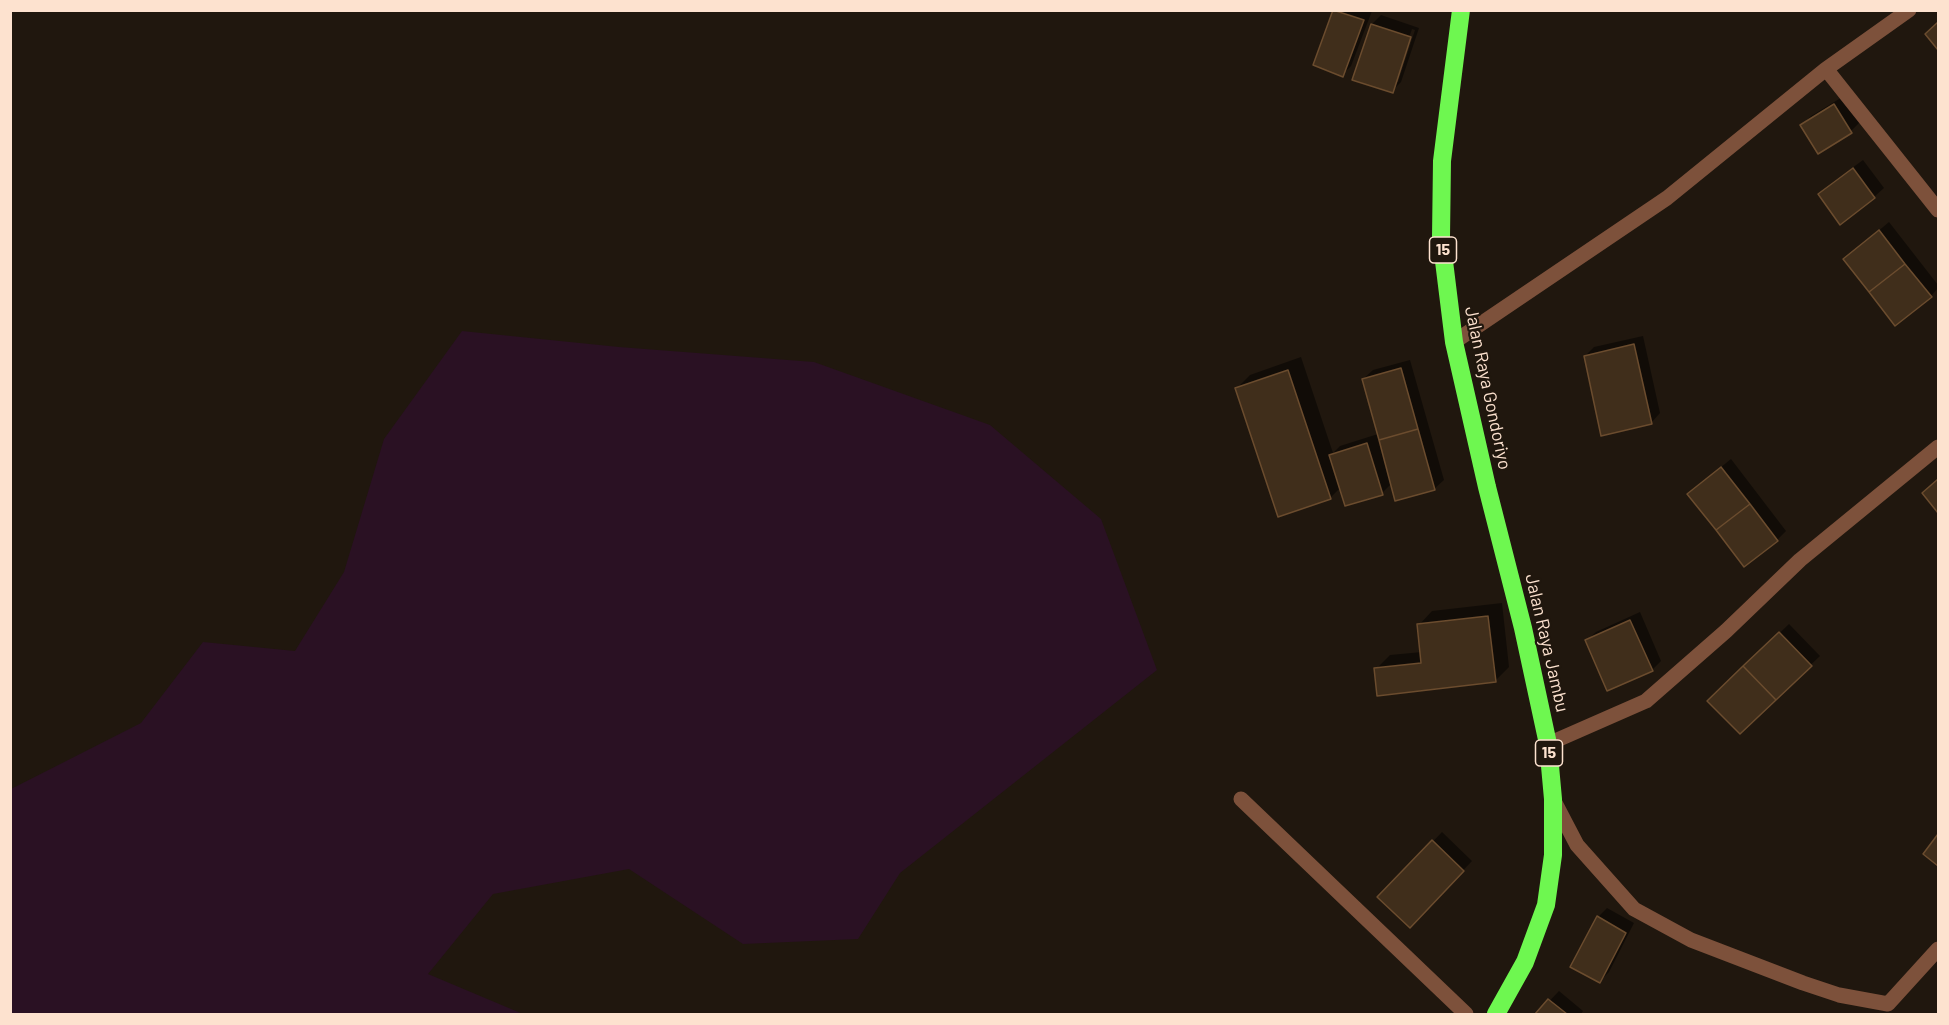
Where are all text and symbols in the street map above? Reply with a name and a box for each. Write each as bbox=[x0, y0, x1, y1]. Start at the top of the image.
road number: 15 bbox=[1430, 237, 1456, 263]
street label: Jalan Raya Gondoriyo bbox=[1460, 304, 1516, 472]
street label: Jalan Raya Jambu bbox=[1521, 572, 1573, 714]
road number: 15 bbox=[1536, 740, 1562, 766]

